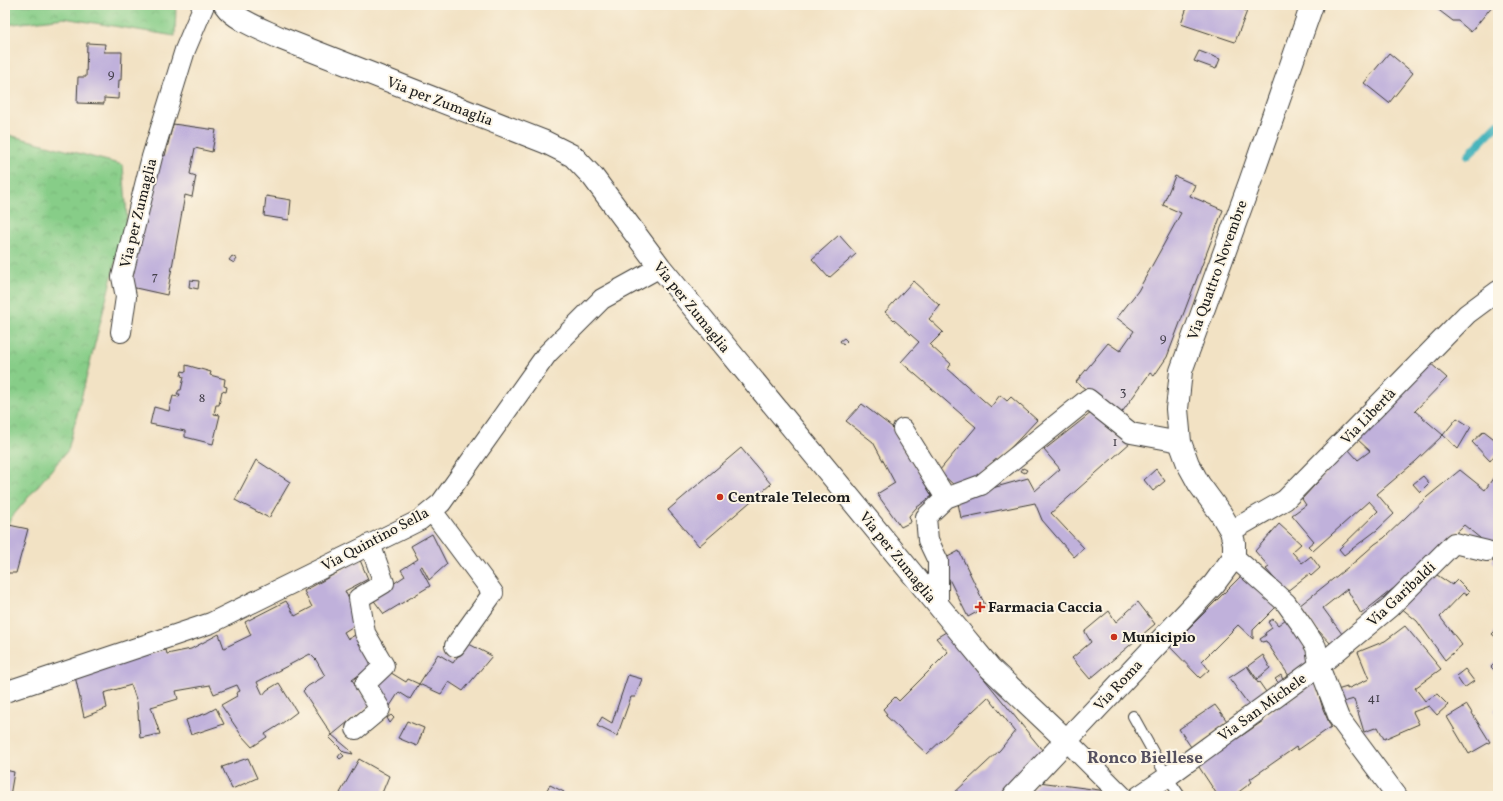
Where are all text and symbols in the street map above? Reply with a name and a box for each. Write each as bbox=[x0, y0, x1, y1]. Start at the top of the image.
house number: 9 bbox=[108, 66, 115, 84]
street label: Via per Zumaglia bbox=[383, 72, 496, 132]
street label: Via per Zumaglia bbox=[116, 156, 163, 270]
street label: Via Quattro Novembre bbox=[1183, 198, 1254, 343]
street label: Via per Zumaglia bbox=[647, 258, 734, 358]
house number: 7 bbox=[152, 268, 158, 286]
house number: 9 bbox=[1160, 330, 1167, 348]
house number: 3 bbox=[1120, 384, 1127, 402]
street label: Via Libertà bbox=[1337, 384, 1402, 450]
house number: 8 bbox=[199, 390, 205, 408]
house number: 1 bbox=[1112, 434, 1118, 452]
place label: Centrale Telecom bbox=[728, 488, 851, 509]
marker: Centrale Telecom bbox=[715, 492, 725, 502]
street label: Via Quintino Sella bbox=[318, 503, 433, 578]
street label: Via per Zumaglia bbox=[853, 508, 940, 608]
street label: Via Garibaldi bbox=[1363, 558, 1441, 632]
place label: Farmacia Caccia bbox=[988, 598, 1103, 619]
marker: Farmacia Caccia bbox=[975, 602, 985, 612]
place label: Municipio bbox=[1122, 628, 1196, 649]
marker: Municipio bbox=[1109, 632, 1119, 642]
street label: Via Roma bbox=[1090, 656, 1148, 716]
street label: Via San Michele bbox=[1214, 669, 1311, 747]
house number: 41 bbox=[1368, 690, 1380, 708]
district label: Ronco Biellese bbox=[1087, 747, 1203, 770]

